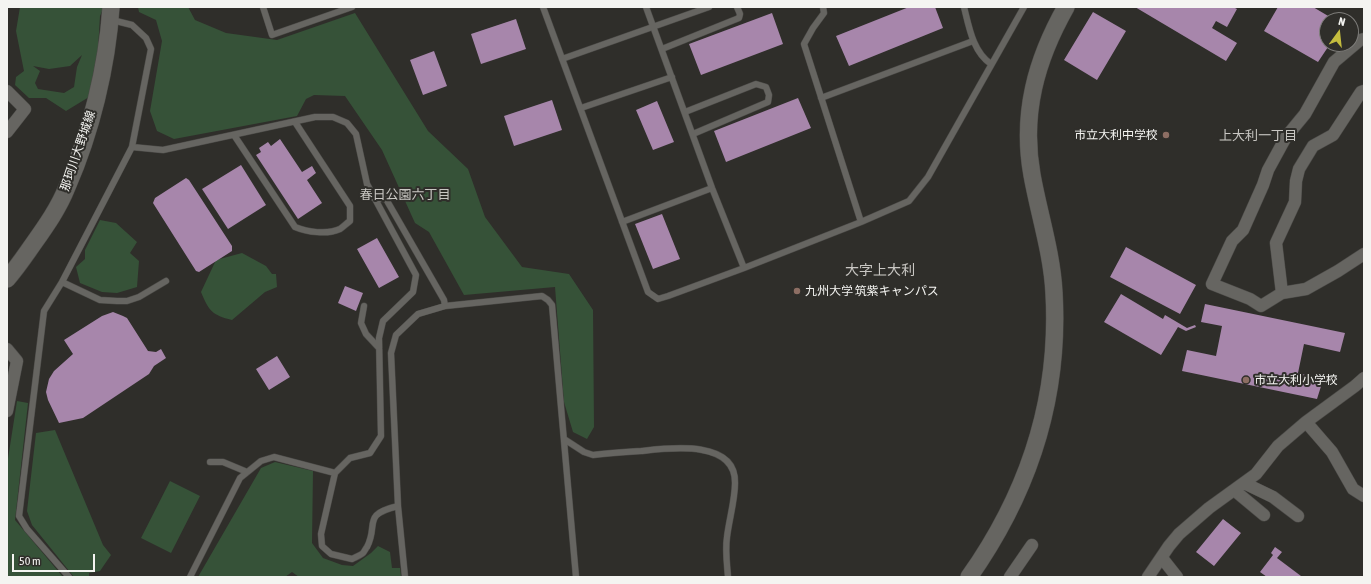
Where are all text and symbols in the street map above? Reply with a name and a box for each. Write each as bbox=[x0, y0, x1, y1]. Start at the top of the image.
north arrow bbox=[1319, 12, 1359, 52]
text: N bbox=[1337, 15, 1347, 28]
street label: 那珂川大野城線 bbox=[58, 109, 98, 193]
place label: 市立大利中学校 bbox=[1074, 128, 1158, 142]
district label: 上大利一丁目 bbox=[1219, 128, 1297, 144]
marker: 市立大利中学校 bbox=[1161, 130, 1171, 140]
district label: 春日公園六丁目 bbox=[360, 187, 450, 203]
district label: 大字上大利 bbox=[845, 263, 915, 279]
place label: 九州大学 筑紫キャンパス bbox=[805, 284, 939, 298]
marker: 九州大学 筑紫キャンパス bbox=[792, 286, 802, 296]
place label: 市立大利小学校 bbox=[1254, 373, 1338, 387]
marker: 市立大利小学校 bbox=[1241, 375, 1251, 385]
scale bar bbox=[14, 546, 97, 572]
text: 50 m bbox=[19, 554, 41, 568]

